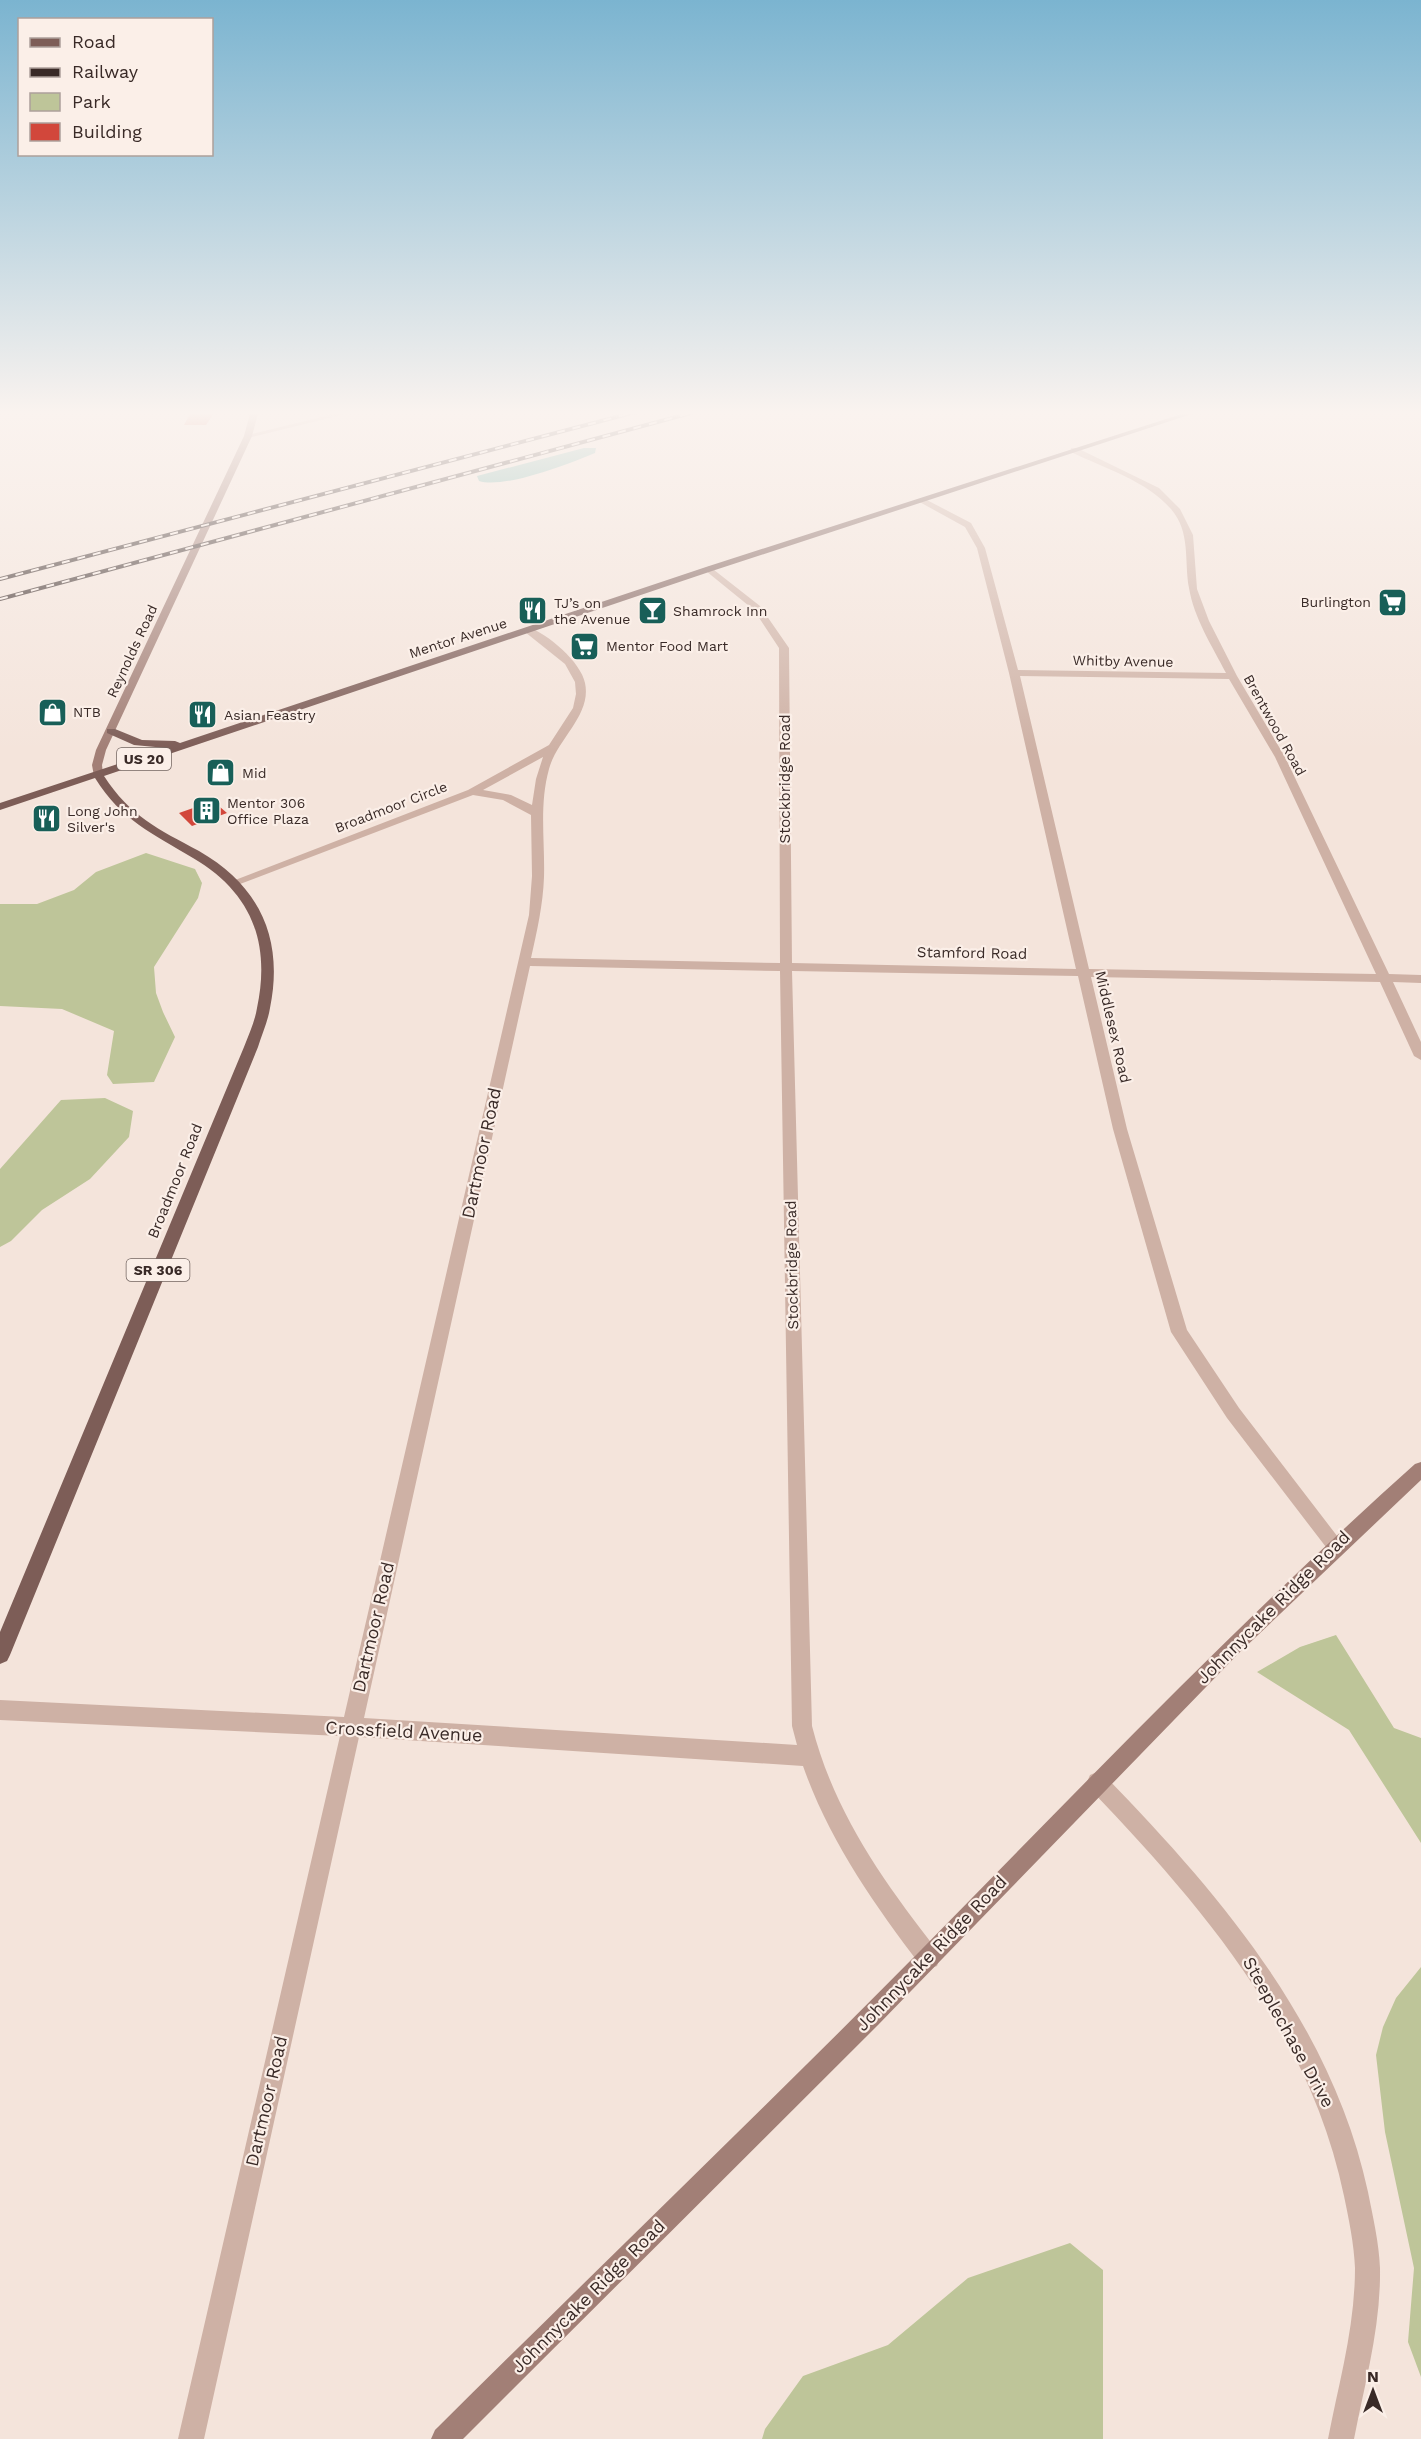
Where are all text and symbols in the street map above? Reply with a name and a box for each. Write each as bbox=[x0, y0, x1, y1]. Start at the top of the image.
legend bbox=[18, 18, 213, 156]
text: Road bbox=[72, 31, 116, 52]
text: Railway bbox=[72, 61, 139, 82]
text: Park bbox=[72, 91, 111, 112]
text: Building bbox=[72, 121, 142, 142]
supermarket icon: Burlington bbox=[1376, 586, 1408, 618]
place label: Burlington bbox=[1300, 594, 1371, 610]
restaurant icon: TJ’s on the Avenue bbox=[517, 595, 549, 627]
place label: TJ’s on the Avenue bbox=[554, 595, 630, 627]
bar icon: Shamrock Inn bbox=[636, 595, 668, 627]
street label: Reynolds Road bbox=[104, 602, 160, 700]
place label: Shamrock Inn bbox=[673, 603, 767, 619]
street label: Mentor Avenue bbox=[407, 615, 509, 661]
supermarket icon: Mentor Food Mart bbox=[569, 630, 601, 662]
place label: Mentor Food Mart bbox=[606, 638, 728, 654]
street label: Whitby Avenue bbox=[1072, 652, 1174, 670]
street label: Brentwood Road bbox=[1241, 672, 1309, 778]
shop icon: NTB bbox=[36, 696, 68, 728]
restaurant icon: Asian Feastry bbox=[187, 699, 219, 731]
place label: NTB bbox=[73, 704, 101, 720]
place label: Asian Feastry bbox=[224, 707, 316, 723]
street label: Stockbridge Road bbox=[776, 714, 794, 844]
road number: US 20 bbox=[117, 748, 171, 770]
shop icon: Mid bbox=[205, 757, 237, 789]
place label: Mid bbox=[242, 765, 266, 781]
street label: Broadmoor Circle bbox=[333, 778, 449, 836]
building icon: Mentor 306 Office Plaza bbox=[190, 795, 222, 827]
place label: Mentor 306 Office Plaza bbox=[227, 795, 309, 827]
restaurant icon: Long John Silver's bbox=[30, 803, 62, 835]
place label: Long John Silver's bbox=[67, 803, 138, 835]
street label: Stamford Road bbox=[917, 943, 1027, 963]
street label: Middlesex Road bbox=[1091, 969, 1135, 1085]
street label: Dartmoor Road bbox=[457, 1086, 505, 1220]
street label: Broadmoor Road bbox=[144, 1121, 206, 1241]
street label: Stockbridge Road bbox=[782, 1200, 802, 1330]
road number: SR 306 bbox=[126, 1259, 190, 1281]
street label: Johnnycake Ridge Road bbox=[1192, 1526, 1354, 1688]
street label: Dartmoor Road bbox=[348, 1560, 398, 1694]
street label: Crossfield Avenue bbox=[325, 1716, 483, 1746]
street label: Johnnycake Ridge Road bbox=[851, 1871, 1011, 2035]
street label: Steeplechase Drive bbox=[1239, 1953, 1339, 2111]
street label: Dartmoor Road bbox=[241, 2034, 291, 2168]
street label: Johnnycake Ridge Road bbox=[507, 2215, 669, 2377]
north arrow bbox=[1343, 2361, 1403, 2421]
text: N bbox=[1367, 2367, 1379, 2386]

